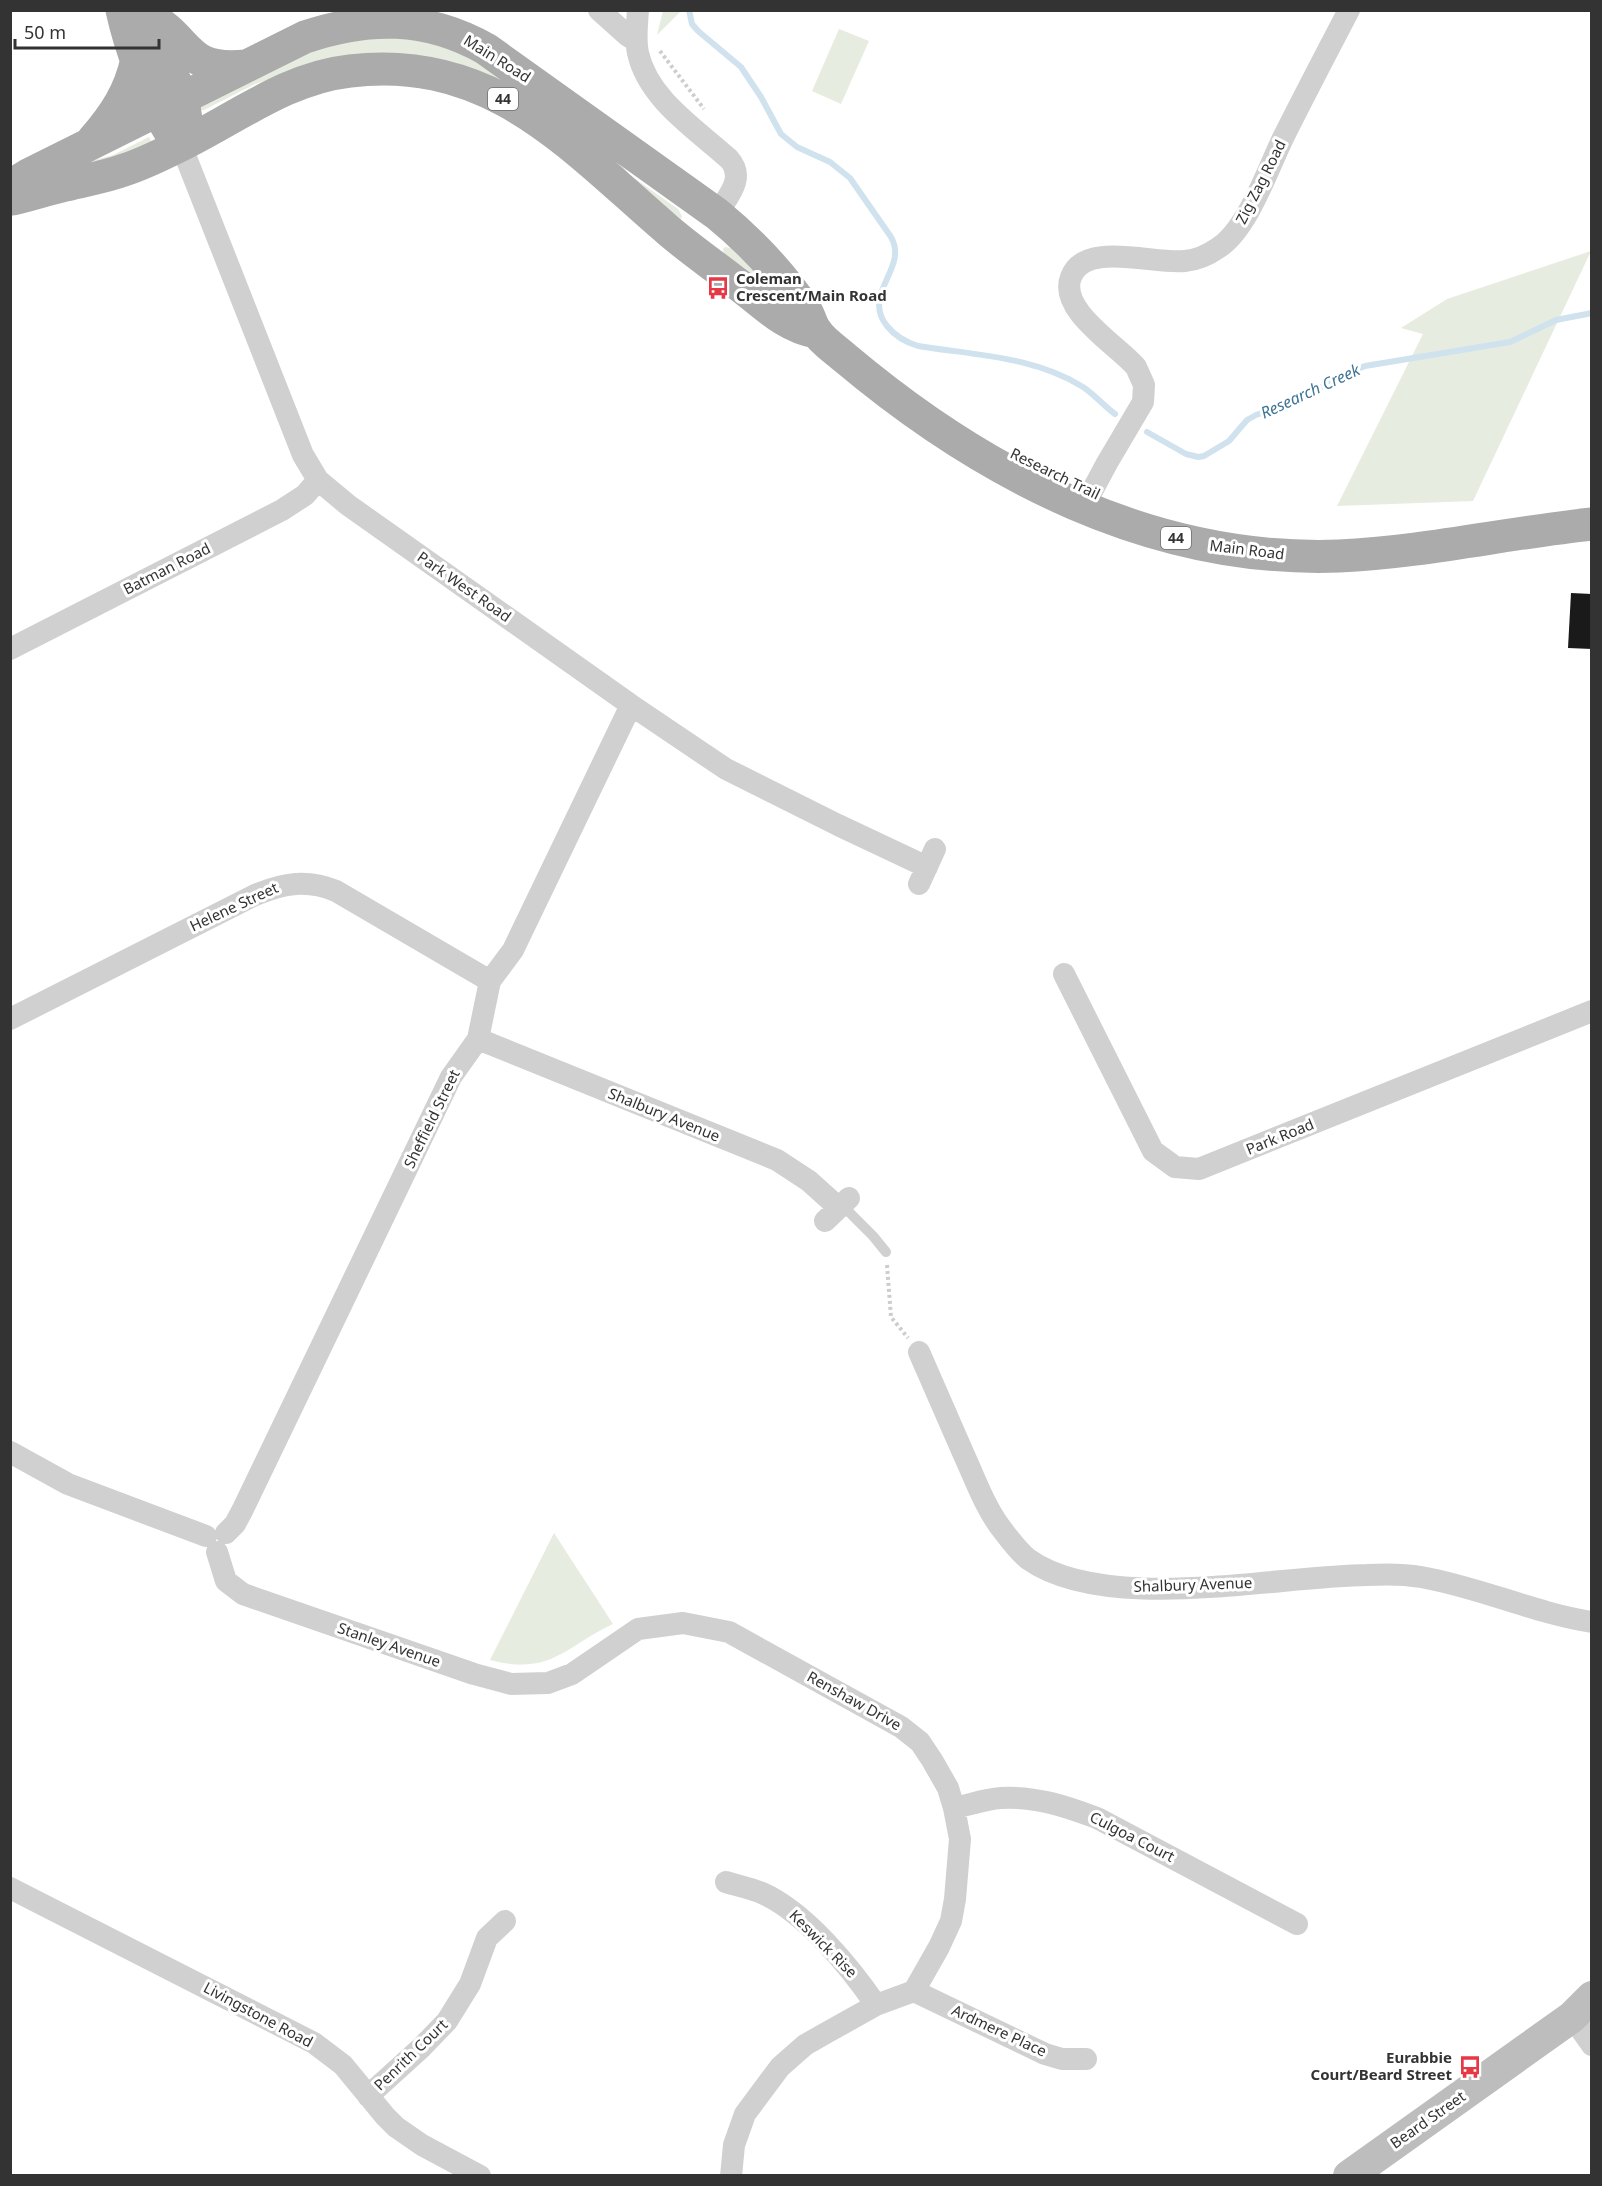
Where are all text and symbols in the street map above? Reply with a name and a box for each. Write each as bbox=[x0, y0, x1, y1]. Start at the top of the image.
scale bar bbox=[15, 12, 159, 50]
text: 50 m bbox=[24, 20, 66, 44]
street label: Main Road bbox=[460, 30, 535, 87]
road number: 44 bbox=[488, 88, 518, 110]
street label: Zig Zag Road bbox=[1230, 136, 1290, 227]
place label: Coleman Crescent/Main Road bbox=[736, 268, 887, 305]
bus stop icon: Coleman Crescent/Main Road bbox=[705, 275, 731, 301]
water label: Research Creek bbox=[1257, 358, 1364, 424]
street label: Research Trail bbox=[1007, 443, 1104, 504]
road number: 44 bbox=[1161, 527, 1191, 549]
street label: Main Road bbox=[1209, 535, 1286, 564]
street label: Batman Road bbox=[120, 538, 214, 599]
street label: Park West Road bbox=[414, 546, 515, 626]
street label: Helene Street bbox=[186, 877, 282, 935]
street label: Sheffield Street bbox=[399, 1065, 464, 1171]
street label: Shalbury Avenue bbox=[606, 1083, 723, 1146]
street label: Park Road bbox=[1243, 1113, 1317, 1159]
street label: Shalbury Avenue bbox=[1133, 1572, 1253, 1596]
street label: Stanley Avenue bbox=[335, 1617, 443, 1671]
street label: Renshaw Drive bbox=[804, 1666, 905, 1734]
street label: Culgoa Court bbox=[1087, 1806, 1179, 1866]
street label: Keswick Rise bbox=[785, 1905, 862, 1982]
street label: Livingstone Road bbox=[200, 1977, 317, 2051]
street label: Ardmere Place bbox=[949, 1999, 1050, 2061]
street label: Penrith Court bbox=[369, 2014, 452, 2094]
place label: Eurabbie Court/Beard Street bbox=[1311, 2047, 1452, 2084]
bus stop icon: Eurabbie Court/Beard Street bbox=[1457, 2054, 1483, 2080]
street label: Beard Street bbox=[1386, 2086, 1469, 2152]

